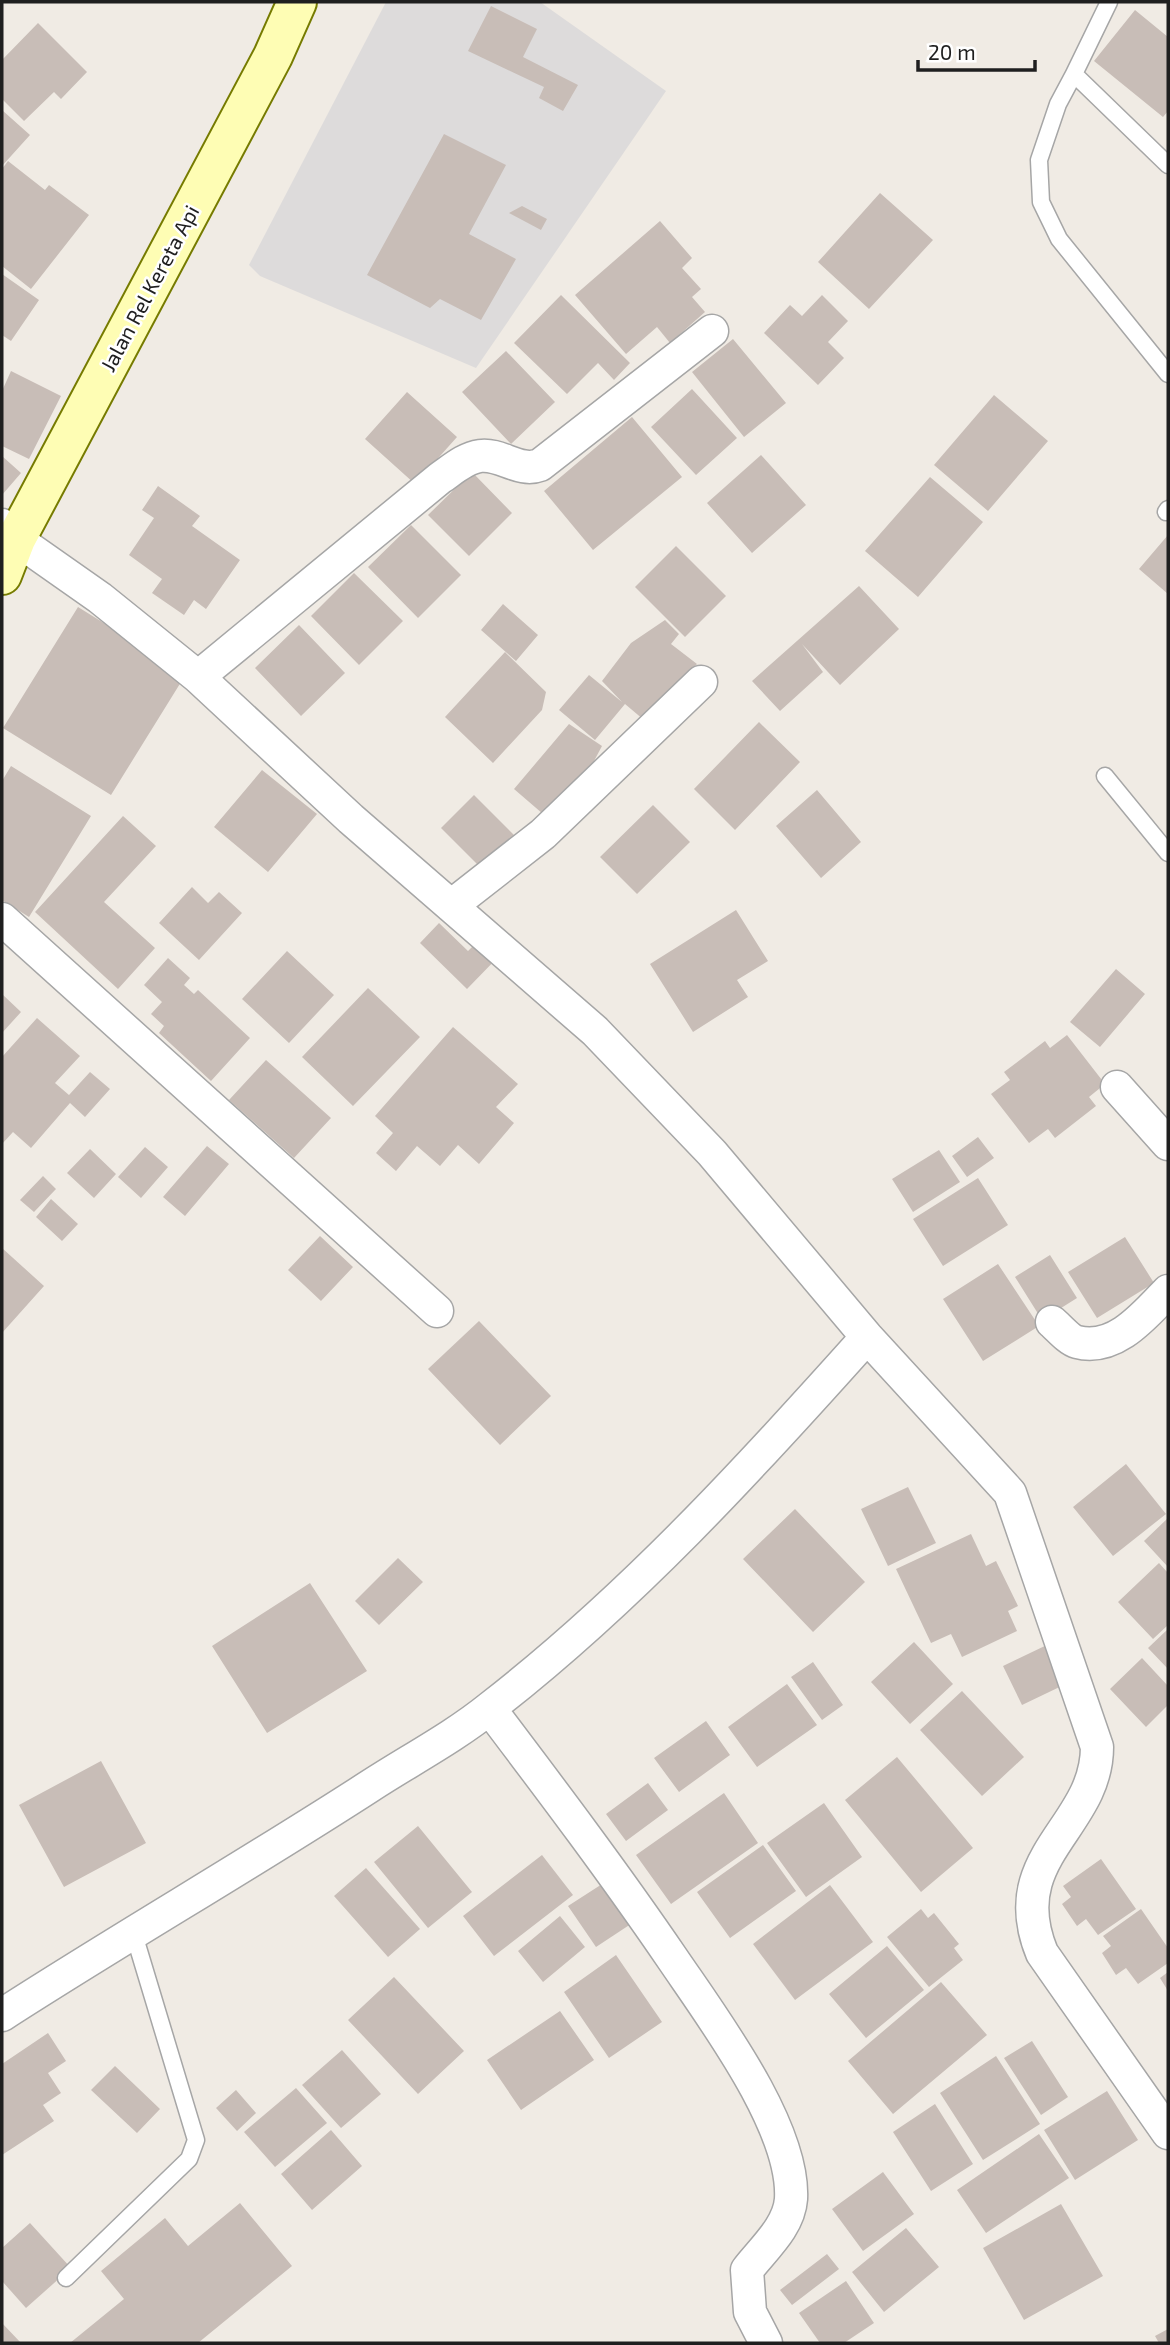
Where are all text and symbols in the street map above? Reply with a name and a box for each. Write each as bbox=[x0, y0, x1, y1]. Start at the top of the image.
scale bar bbox=[918, 28, 1035, 72]
text: 20 m bbox=[928, 39, 976, 64]
street label: Jalan Rel Kereta Api bbox=[95, 201, 203, 375]

